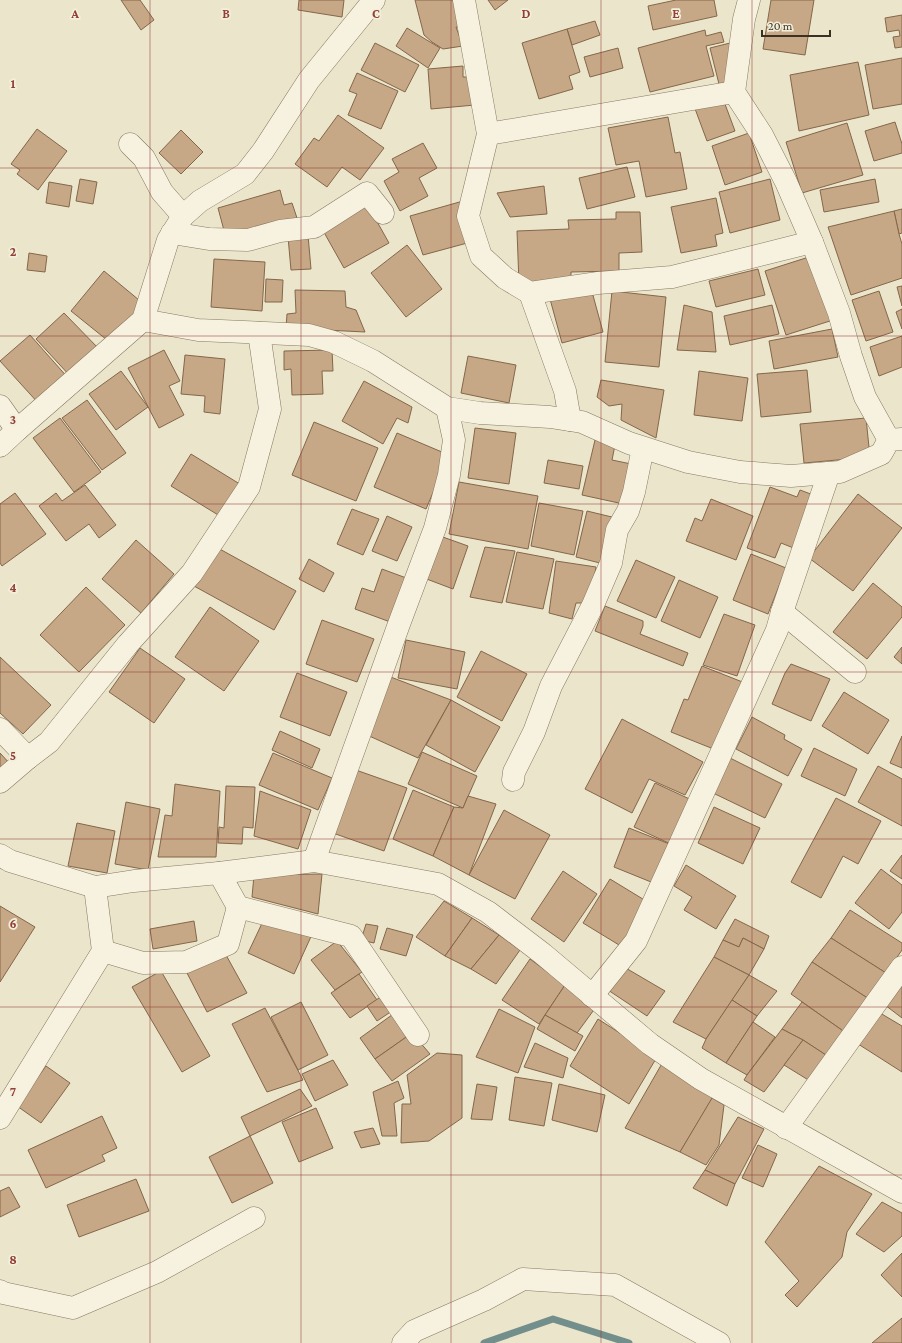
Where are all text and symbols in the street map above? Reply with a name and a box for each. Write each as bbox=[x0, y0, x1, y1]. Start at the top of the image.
text: A bbox=[70, 6, 79, 21]
text: B bbox=[222, 6, 230, 21]
text: C bbox=[372, 6, 380, 21]
text: D bbox=[522, 6, 531, 21]
text: E bbox=[672, 6, 680, 21]
scale bar bbox=[762, 12, 830, 38]
text: 20 m bbox=[768, 19, 793, 33]
text: 1 bbox=[11, 76, 16, 91]
text: 2 bbox=[10, 244, 17, 259]
text: 3 bbox=[10, 412, 16, 427]
text: 4 bbox=[9, 580, 17, 595]
text: 5 bbox=[10, 748, 16, 763]
text: 6 bbox=[9, 916, 17, 931]
text: 7 bbox=[10, 1084, 16, 1099]
text: 8 bbox=[9, 1252, 17, 1267]

